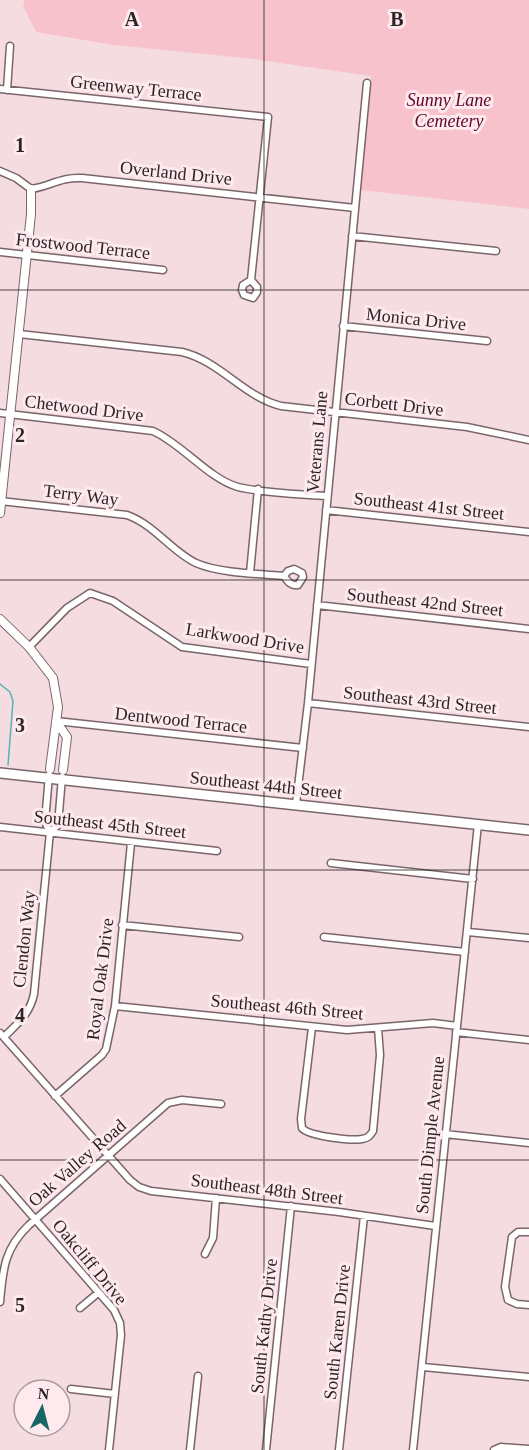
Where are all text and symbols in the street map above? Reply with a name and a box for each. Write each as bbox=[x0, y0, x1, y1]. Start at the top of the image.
text: A bbox=[125, 8, 140, 30]
text: B bbox=[390, 8, 404, 30]
street label: Greenway Terrace bbox=[69, 71, 203, 105]
park label: Sunny Lane Cemetery bbox=[407, 90, 491, 131]
text: 1 bbox=[15, 134, 25, 156]
street label: Overland Drive bbox=[119, 157, 233, 189]
street label: Frostwood Terrace bbox=[15, 229, 151, 263]
street label: Monica Drive bbox=[365, 304, 467, 334]
street label: Corbett Drive bbox=[343, 388, 445, 420]
street label: Veterans Lane bbox=[303, 390, 331, 494]
street label: Chetwood Drive bbox=[23, 391, 145, 425]
text: 2 bbox=[15, 424, 25, 446]
street label: Terry Way bbox=[42, 480, 120, 510]
street label: Southeast 41st Street bbox=[353, 488, 505, 524]
street label: Southeast 42nd Street bbox=[346, 584, 504, 620]
street label: Larkwood Drive bbox=[184, 619, 306, 657]
street label: Southeast 43rd Street bbox=[342, 682, 498, 718]
street label: Dentwood Terrace bbox=[114, 703, 248, 737]
text: 3 bbox=[15, 714, 25, 736]
street label: Southeast 44th Street bbox=[189, 767, 343, 803]
street label: Southeast 45th Street bbox=[33, 806, 187, 842]
street label: Clendon Way bbox=[9, 889, 39, 989]
street label: Royal Oak Drive bbox=[83, 917, 117, 1041]
street label: Southeast 46th Street bbox=[210, 990, 364, 1024]
text: 4 bbox=[15, 1004, 25, 1026]
street label: South Dimple Avenue bbox=[412, 1055, 448, 1215]
street label: Oak Valley Road bbox=[24, 1115, 130, 1211]
street label: Southeast 48th Street bbox=[190, 1170, 344, 1208]
street label: Oakcliff Drive bbox=[49, 1215, 131, 1309]
street label: South Kathy Drive bbox=[247, 1257, 281, 1395]
street label: South Karen Drive bbox=[320, 1263, 354, 1401]
text: 5 bbox=[15, 1294, 25, 1316]
north arrow bbox=[12, 1378, 72, 1438]
text: N bbox=[37, 1385, 51, 1403]

